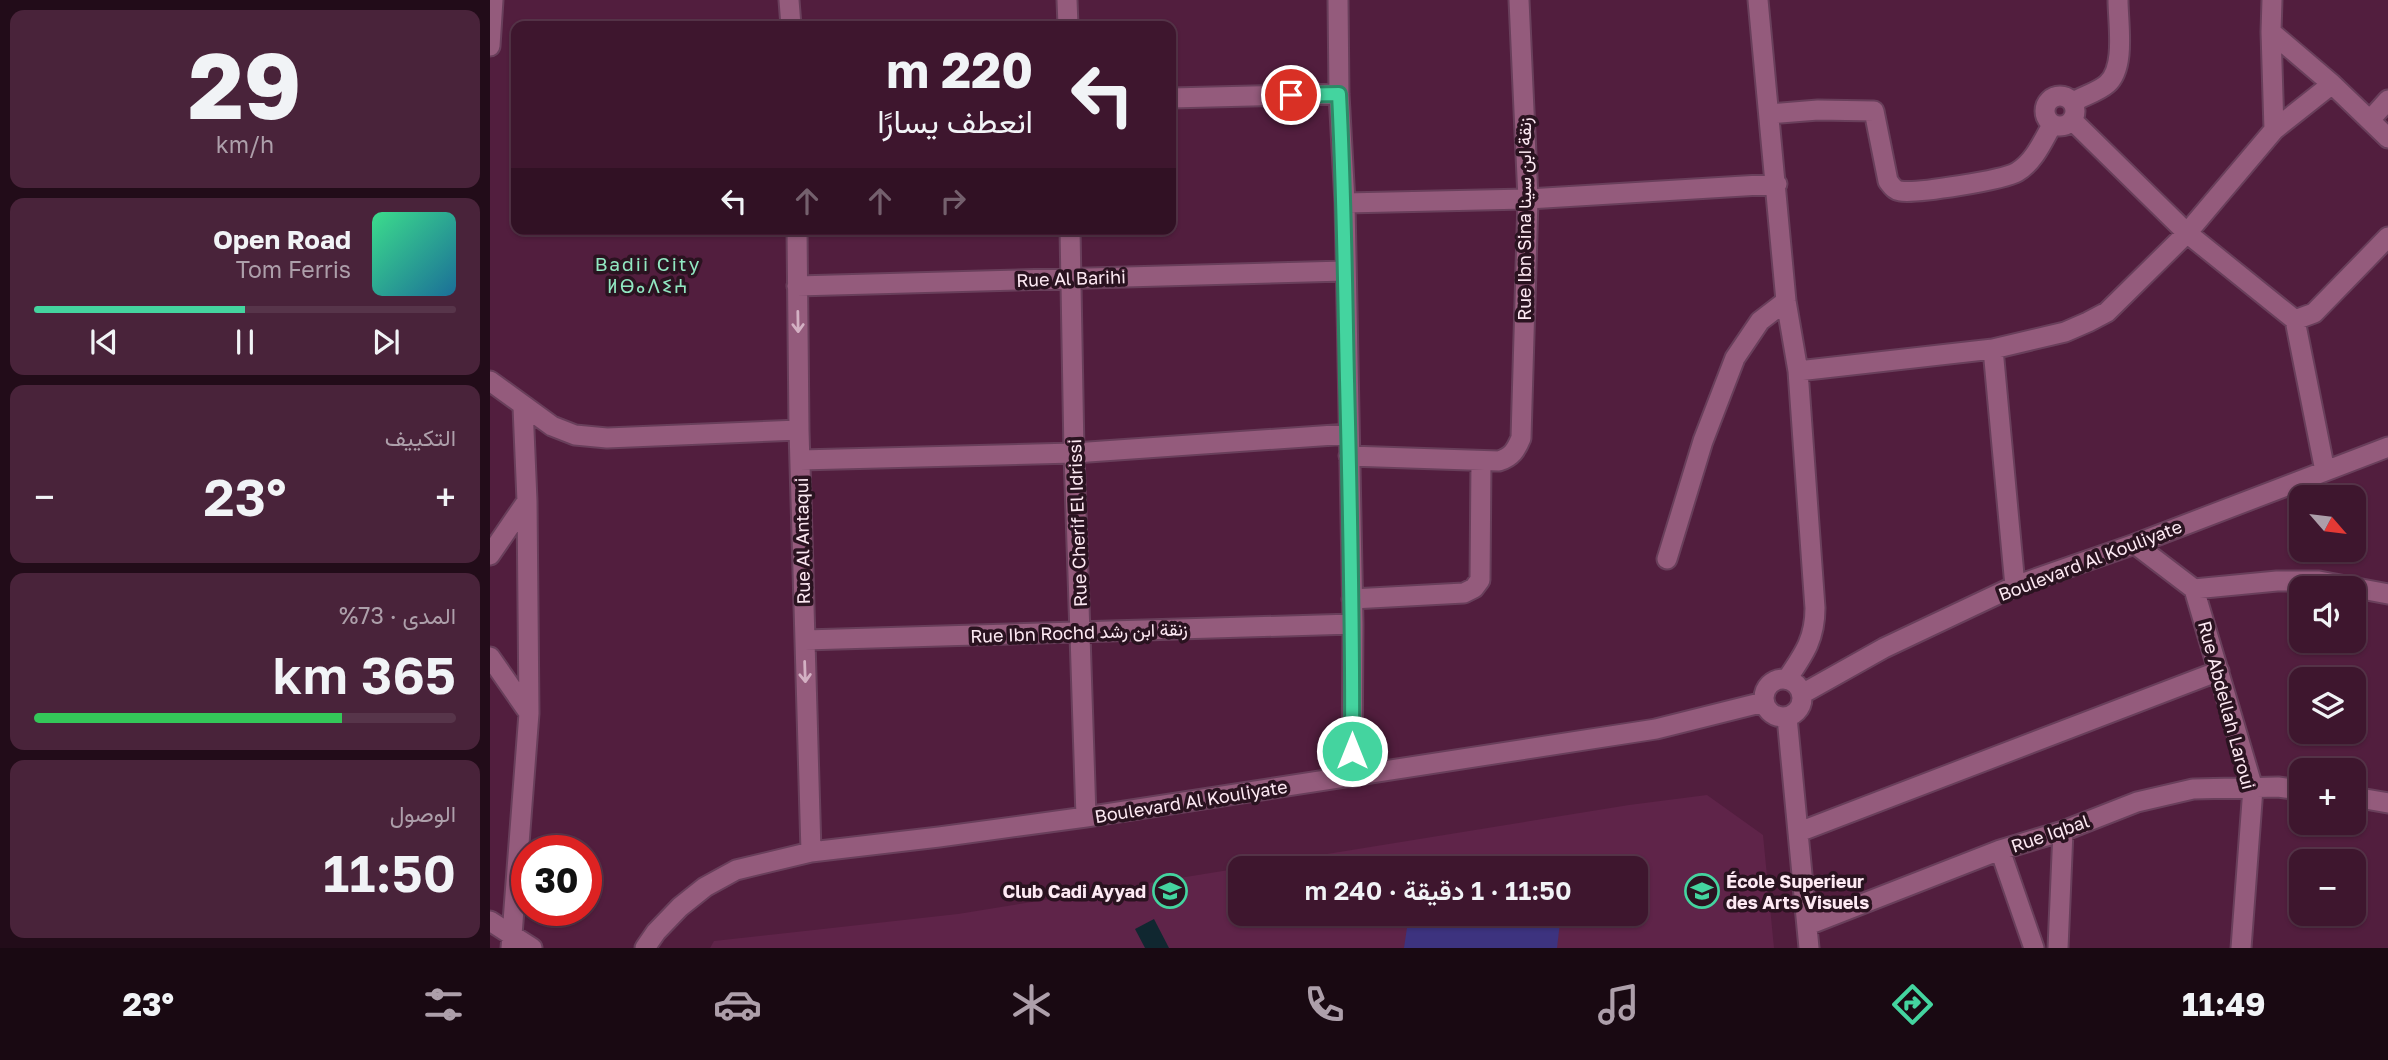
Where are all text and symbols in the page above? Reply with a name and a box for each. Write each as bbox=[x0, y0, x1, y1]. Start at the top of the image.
text: 29 bbox=[188, 30, 302, 139]
text: 220 m bbox=[886, 40, 1033, 99]
icon: left bbox=[1057, 49, 1148, 140]
pin bbox=[1261, 65, 1321, 125]
icon: arrive bbox=[1272, 76, 1310, 114]
text: انعطف يسارًا bbox=[877, 102, 1033, 140]
street label: Rue Ibn Sina زنقة ابن سينا bbox=[1513, 117, 1536, 321]
text: km/h bbox=[216, 130, 274, 158]
icon: left bbox=[715, 182, 753, 220]
icon: ahead bbox=[788, 182, 826, 220]
icon: ahead bbox=[861, 182, 899, 220]
icon: right bbox=[934, 182, 972, 220]
text: Open Road bbox=[213, 224, 351, 255]
district label: Badii City ⵍⴱⴰⴷⵉⵄ bbox=[595, 252, 701, 297]
text: Tom Ferris bbox=[236, 255, 351, 283]
street label: Rue Al Barihi bbox=[1016, 265, 1126, 291]
one-way arrow bbox=[791, 310, 804, 333]
icon: previous bbox=[85, 323, 123, 361]
icon: pause bbox=[226, 323, 264, 361]
icon: next bbox=[367, 323, 405, 361]
text: التكييف bbox=[385, 423, 456, 451]
street label: Rue Cherif El Idrissi bbox=[1063, 439, 1091, 607]
text: 23° bbox=[204, 465, 286, 527]
text: − bbox=[34, 474, 55, 519]
text: + bbox=[435, 474, 456, 519]
street label: Rue Al Antaqui bbox=[790, 477, 814, 605]
north arrow bbox=[2289, 485, 2366, 562]
map controls bbox=[2289, 485, 2366, 926]
street label: Boulevard Al Kouliyate bbox=[1995, 515, 2185, 605]
button: sound bbox=[2289, 576, 2366, 653]
text: المدى · 73% bbox=[339, 601, 456, 629]
street label: Rue Ibn Rochd زنقة ابن رشد bbox=[970, 617, 1188, 648]
street label: Rue Abdellah Laroui bbox=[2194, 618, 2260, 792]
text: 365 km bbox=[273, 643, 456, 705]
one-way arrow bbox=[799, 660, 812, 683]
button: layers bbox=[2289, 667, 2366, 744]
position arrow bbox=[1315, 714, 1389, 788]
button: + bbox=[2289, 758, 2366, 835]
street label: Boulevard Al Kouliyate bbox=[1093, 775, 1289, 827]
text: الوصول bbox=[390, 799, 456, 827]
street label: Rue Iqbal bbox=[2008, 809, 2092, 857]
speed limit sign: 30 bbox=[511, 835, 602, 926]
text: 11:50 bbox=[323, 841, 456, 903]
button: − bbox=[2289, 849, 2366, 926]
place label: École Superieur des Arts Visuels bbox=[1726, 870, 1869, 913]
school or university icon: Club Cadi Ayyad bbox=[1151, 872, 1189, 910]
school or university icon: École Superieur des Arts Visuels bbox=[1683, 872, 1721, 910]
text: 11:50 · 1 دقيقة · 240 m bbox=[1304, 875, 1572, 906]
place label: Club Cadi Ayyad bbox=[1003, 880, 1146, 902]
icon: filters bbox=[419, 980, 468, 1029]
icon: car bbox=[713, 980, 762, 1029]
icon: climate bbox=[1007, 980, 1056, 1029]
icon: phone bbox=[1300, 980, 1349, 1029]
icon: music bbox=[1594, 980, 1643, 1029]
icon: directions bbox=[1888, 980, 1937, 1029]
text: 23° bbox=[123, 985, 174, 1023]
text: 11:49 bbox=[2182, 985, 2266, 1023]

